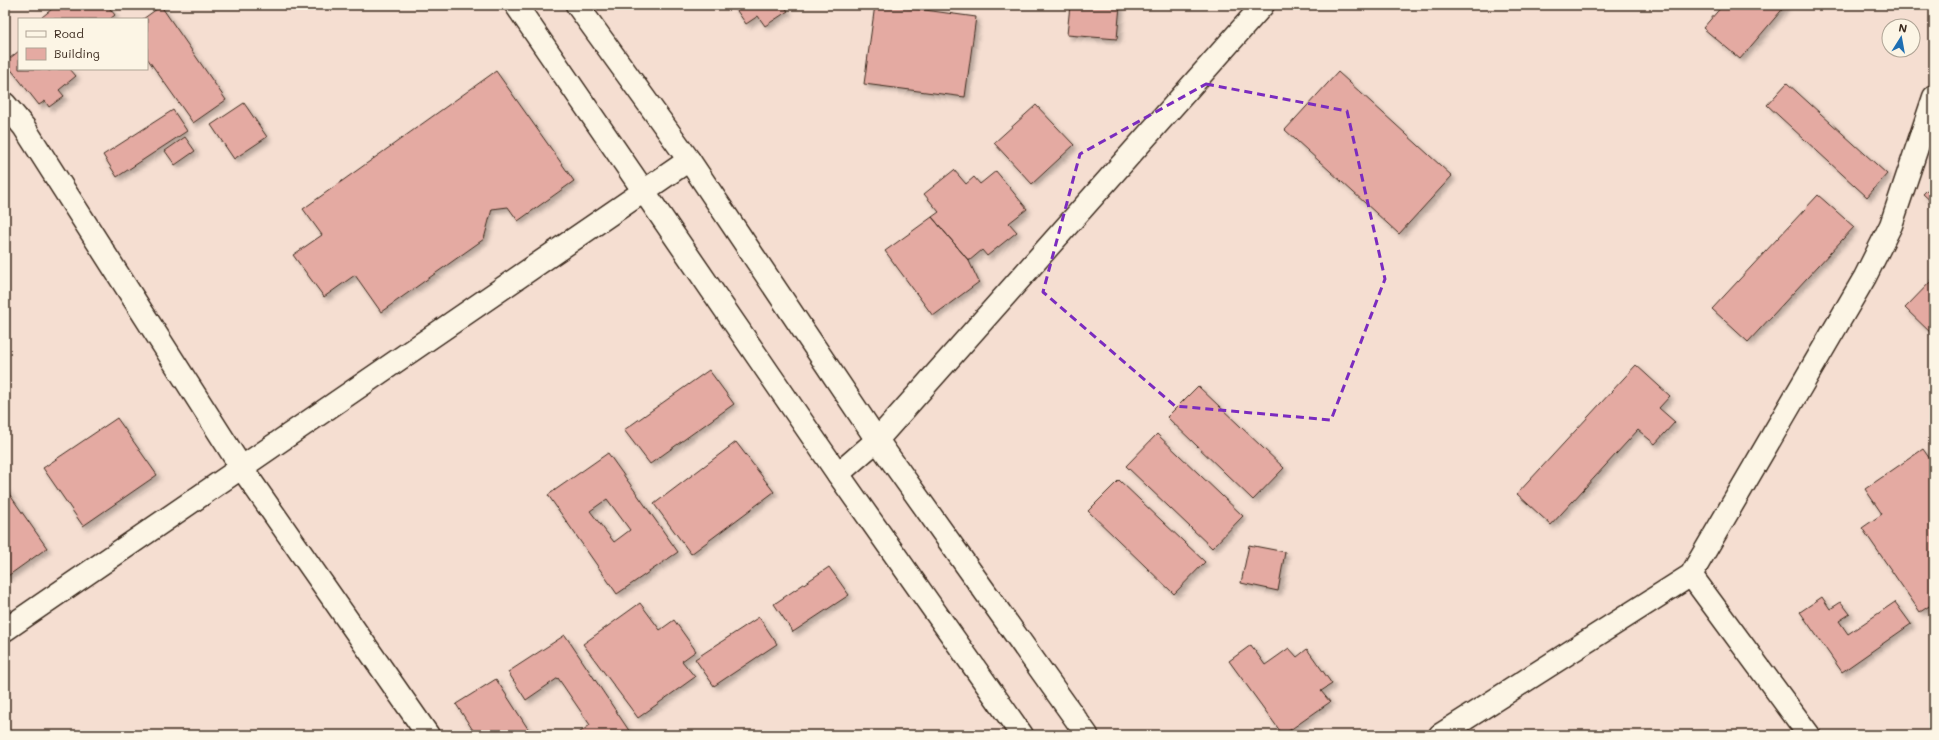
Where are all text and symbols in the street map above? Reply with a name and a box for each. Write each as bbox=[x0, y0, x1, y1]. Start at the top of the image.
legend bbox=[18, 18, 148, 70]
north arrow bbox=[1881, 18, 1921, 58]
text: N bbox=[1897, 20, 1909, 36]
text: Road bbox=[54, 25, 84, 41]
text: Building bbox=[54, 45, 100, 61]

